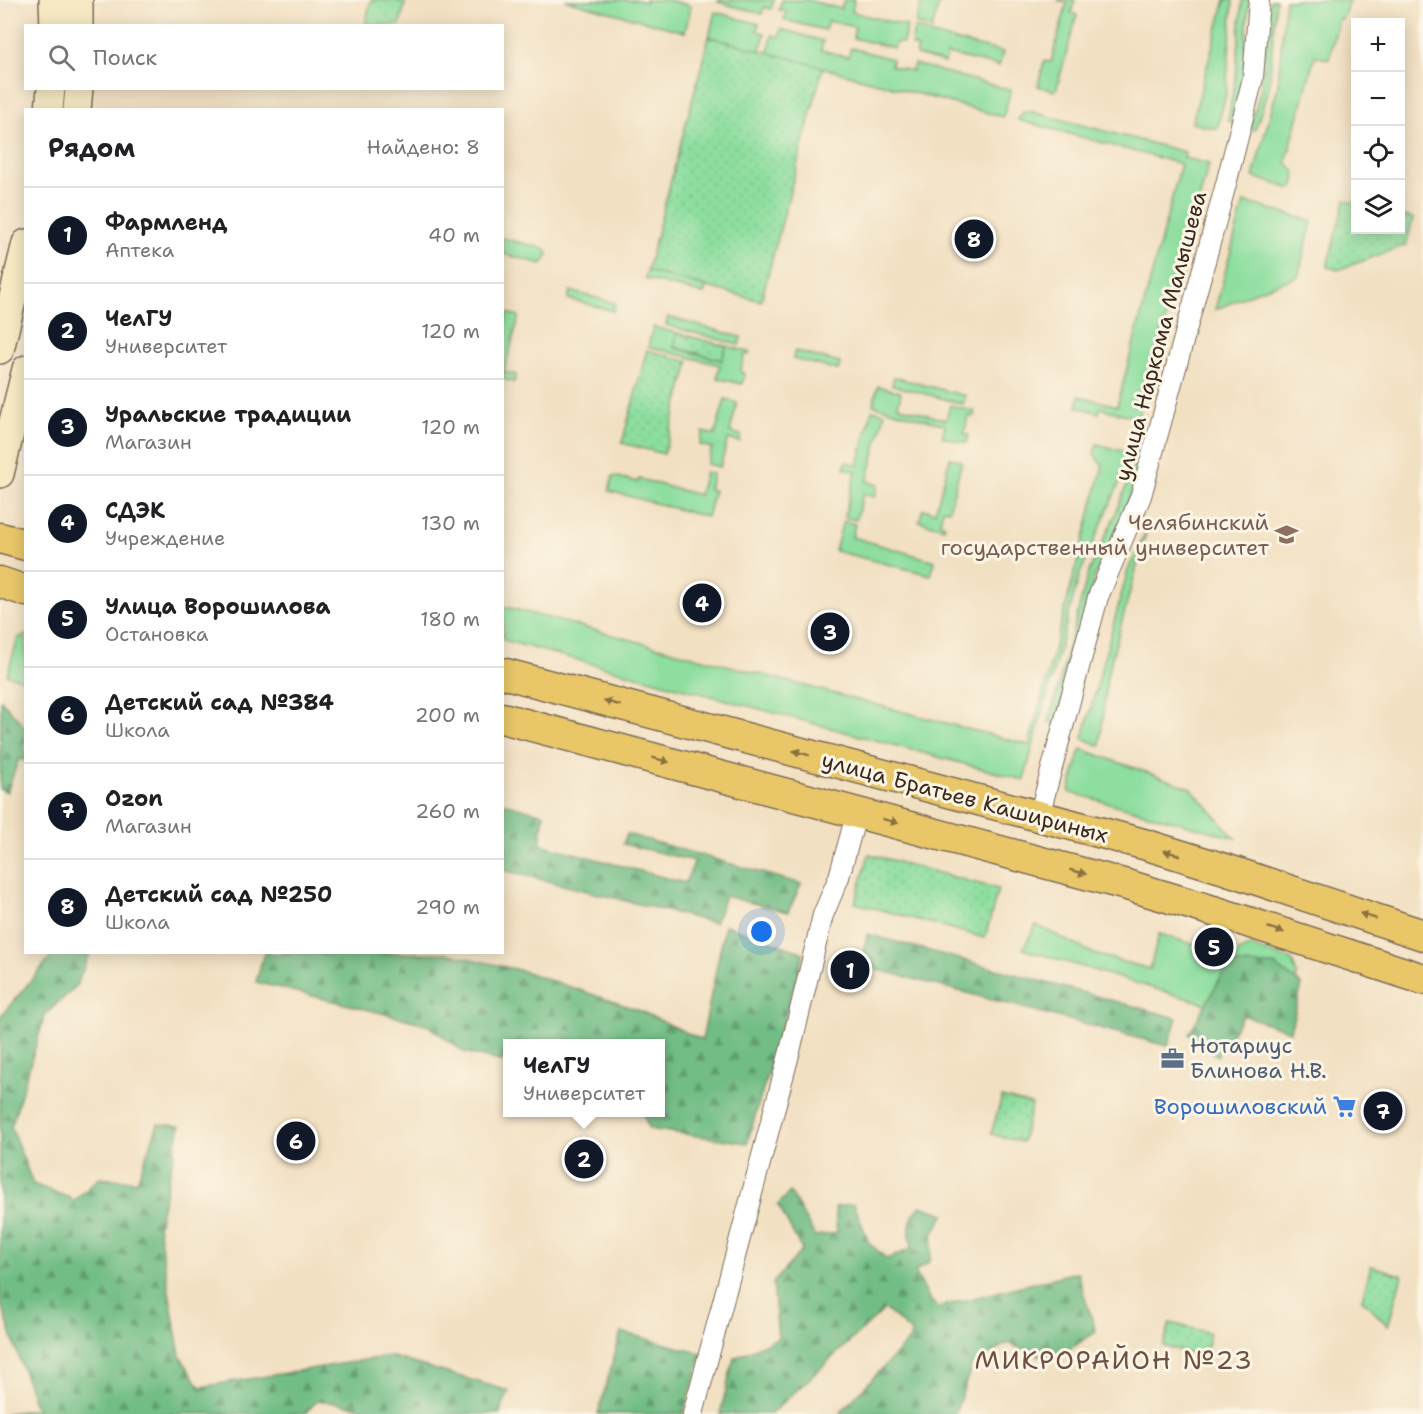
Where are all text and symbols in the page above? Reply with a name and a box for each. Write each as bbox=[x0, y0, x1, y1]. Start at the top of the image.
map controls bbox=[1351, 18, 1405, 234]
button: + bbox=[1351, 18, 1405, 72]
search box bbox=[24, 24, 504, 90]
icon: search bbox=[45, 41, 78, 74]
text: Поиск bbox=[93, 43, 157, 72]
button: − bbox=[1351, 72, 1405, 126]
button: locate bbox=[1351, 126, 1405, 180]
text: Рядом bbox=[48, 130, 135, 165]
text: Найдено: 8 bbox=[367, 134, 480, 160]
button: layers bbox=[1351, 180, 1405, 234]
street label: улица Наркома Малышева bbox=[1108, 188, 1213, 484]
text: Фармленд bbox=[105, 208, 227, 237]
pin: 8 bbox=[954, 216, 994, 262]
text: 1 bbox=[63, 222, 72, 248]
text: 40 m bbox=[428, 222, 480, 248]
text: Аптека bbox=[105, 237, 174, 263]
text: ЧелГУ bbox=[105, 304, 172, 333]
text: 2 bbox=[61, 318, 75, 344]
text: 120 m bbox=[421, 318, 480, 344]
text: Университет bbox=[105, 333, 227, 359]
text: Уральские традиции bbox=[105, 400, 351, 429]
text: 3 bbox=[61, 414, 75, 440]
text: 120 m bbox=[421, 414, 480, 440]
text: Магазин bbox=[105, 429, 192, 455]
text: СДЭК bbox=[105, 496, 165, 525]
place label: Челябинский государственный университет bbox=[941, 508, 1270, 562]
text: 4 bbox=[61, 510, 75, 536]
text: 130 m bbox=[421, 510, 480, 536]
school or university icon: Челябинский государственный университет bbox=[1274, 522, 1300, 548]
text: Учреждение bbox=[105, 525, 225, 551]
pin: 4 bbox=[682, 580, 722, 626]
text: Улица Ворошилова bbox=[105, 592, 330, 621]
text: 5 bbox=[61, 606, 74, 632]
text: 180 m bbox=[420, 606, 480, 632]
pin: 3 bbox=[810, 610, 850, 654]
text: Остановка bbox=[105, 621, 209, 647]
text: Детский сад №384 bbox=[105, 688, 334, 717]
one-way arrow bbox=[603, 697, 622, 707]
text: 6 bbox=[61, 702, 75, 728]
text: 200 m bbox=[415, 702, 480, 728]
text: Школа bbox=[105, 717, 170, 743]
street label: улица Братьев Кашириных bbox=[819, 745, 1111, 850]
one-way arrow bbox=[792, 747, 810, 757]
one-way arrow bbox=[652, 756, 670, 765]
text: Ozon bbox=[105, 784, 163, 813]
text: 7 bbox=[61, 798, 75, 824]
text: 260 m bbox=[415, 798, 480, 824]
text: Магазин bbox=[105, 813, 192, 839]
one-way arrow bbox=[881, 817, 899, 826]
one-way arrow bbox=[1163, 848, 1181, 857]
one-way arrow bbox=[1069, 867, 1087, 877]
text: Детский сад №250 bbox=[105, 880, 332, 909]
text: 8 bbox=[61, 894, 75, 920]
text: 290 m bbox=[415, 894, 480, 920]
text: Школа bbox=[105, 909, 170, 935]
one-way arrow bbox=[1358, 911, 1376, 921]
your location bbox=[747, 917, 776, 946]
pin: 5 bbox=[1194, 924, 1234, 970]
one-way arrow bbox=[1267, 926, 1285, 936]
pin: 1 bbox=[830, 948, 870, 992]
place label: Нотариус Блинова Н.В. bbox=[1190, 1031, 1327, 1085]
popup bbox=[503, 1039, 665, 1117]
office icon: Нотариус Блинова Н.В. bbox=[1159, 1045, 1185, 1071]
text: ЧелГУ bbox=[523, 1051, 590, 1080]
text: Университет bbox=[523, 1080, 645, 1106]
pin: 7 bbox=[1364, 1088, 1402, 1134]
place label: Ворошиловский bbox=[1154, 1092, 1327, 1121]
supermarket icon: Ворошиловский bbox=[1332, 1093, 1358, 1119]
pin: 6 bbox=[276, 1118, 316, 1164]
pin: 2 bbox=[564, 1136, 604, 1182]
district label: МИКРОРАЙОН №23 bbox=[974, 1342, 1254, 1377]

